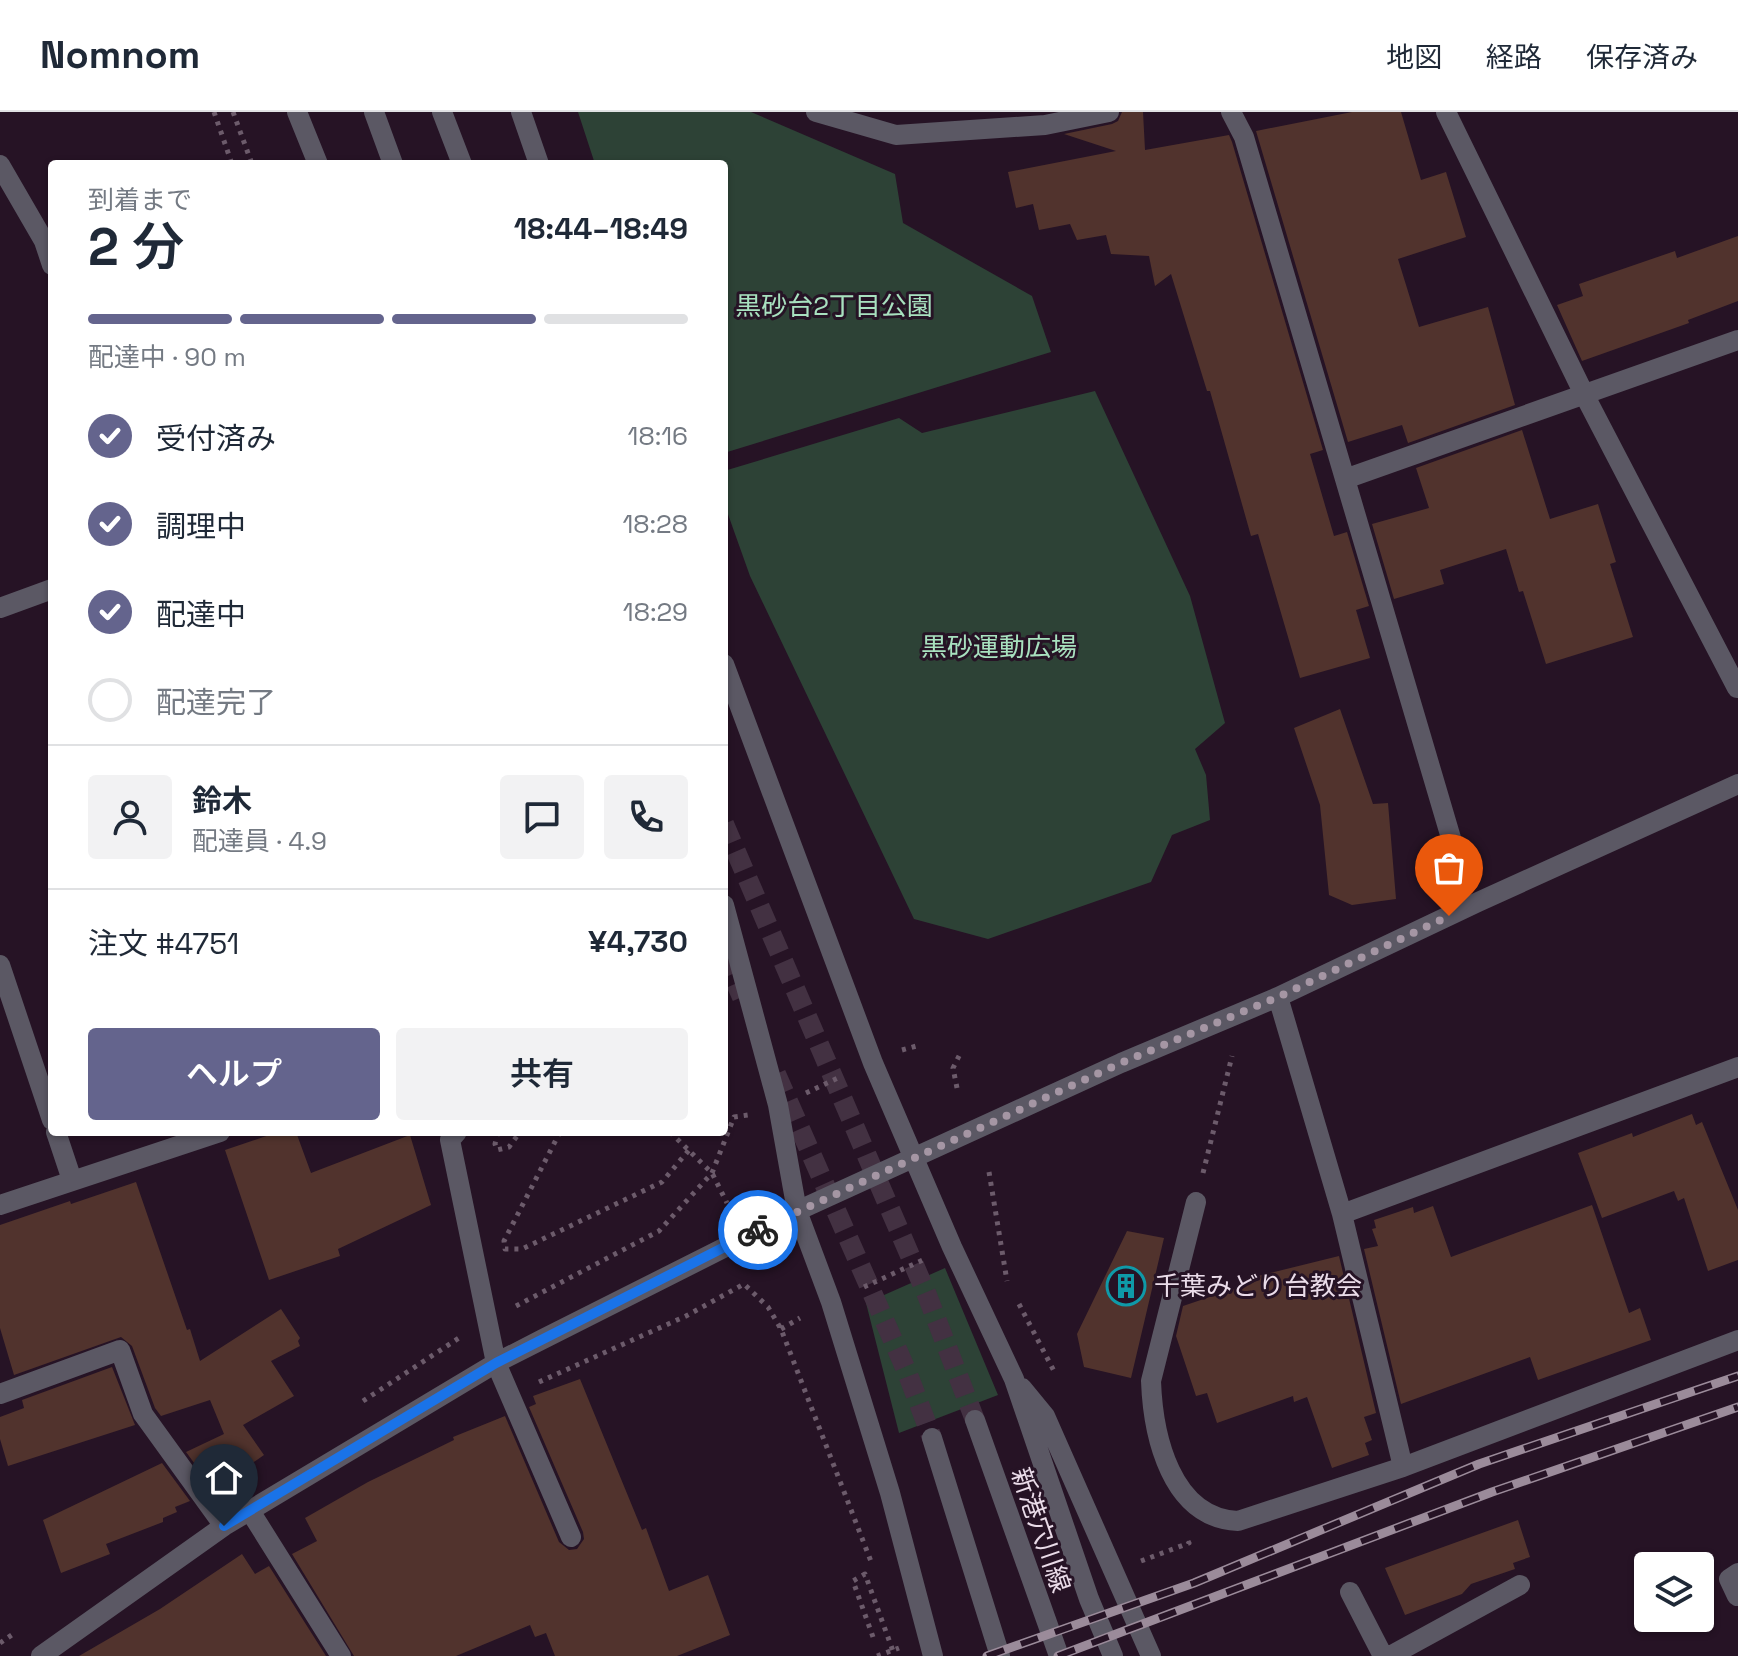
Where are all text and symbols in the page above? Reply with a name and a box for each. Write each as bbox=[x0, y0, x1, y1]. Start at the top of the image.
text: Nomnom bbox=[40, 31, 200, 79]
text: 地図 bbox=[1386, 39, 1442, 75]
text: 経路 bbox=[1486, 39, 1542, 75]
text: 保存済み bbox=[1586, 39, 1698, 75]
text: 到着まで bbox=[88, 183, 192, 217]
text: 18:44–18:49 bbox=[514, 209, 688, 248]
text: 2 分 bbox=[88, 214, 184, 280]
park label: 黒砂台2丁目公園 bbox=[735, 289, 933, 323]
text: 配達中 · 90 m bbox=[88, 340, 246, 374]
icon: check bbox=[88, 414, 132, 458]
text: 受付済み bbox=[156, 419, 276, 458]
text: 18:16 bbox=[628, 419, 688, 453]
icon: check bbox=[88, 502, 132, 546]
text: 調理中 bbox=[156, 507, 246, 546]
text: 18:28 bbox=[622, 507, 688, 541]
icon: check bbox=[88, 590, 132, 634]
text: 配達中 bbox=[156, 595, 246, 634]
text: 18:29 bbox=[623, 595, 688, 629]
park label: 黒砂運動広場 bbox=[921, 630, 1077, 664]
text: 配達完了 bbox=[156, 683, 276, 722]
button: person bbox=[88, 775, 172, 859]
button: chat bbox=[500, 775, 584, 859]
button: phone bbox=[604, 775, 688, 859]
text: 鈴木 bbox=[192, 781, 252, 820]
text: 配達員 · 4.9 bbox=[192, 824, 327, 858]
pin bbox=[1415, 834, 1483, 916]
icon: bag bbox=[1427, 846, 1471, 890]
text: ¥4,730 bbox=[588, 922, 688, 961]
text: 注文 #4751 bbox=[88, 924, 239, 963]
button: ヘルプ bbox=[88, 1028, 380, 1120]
button: 共有 bbox=[396, 1028, 688, 1120]
courier bbox=[718, 1190, 798, 1270]
icon: bike bbox=[736, 1208, 780, 1252]
building icon: 千葉みどり台教会 bbox=[1105, 1265, 1147, 1307]
place label: 千葉みどり台教会 bbox=[1154, 1269, 1362, 1303]
pin bbox=[190, 1444, 258, 1526]
icon: home bbox=[202, 1456, 246, 1500]
street label: 新港穴川線 bbox=[1004, 1463, 1078, 1597]
map controls bbox=[1634, 1552, 1714, 1632]
button: layers bbox=[1634, 1552, 1714, 1632]

